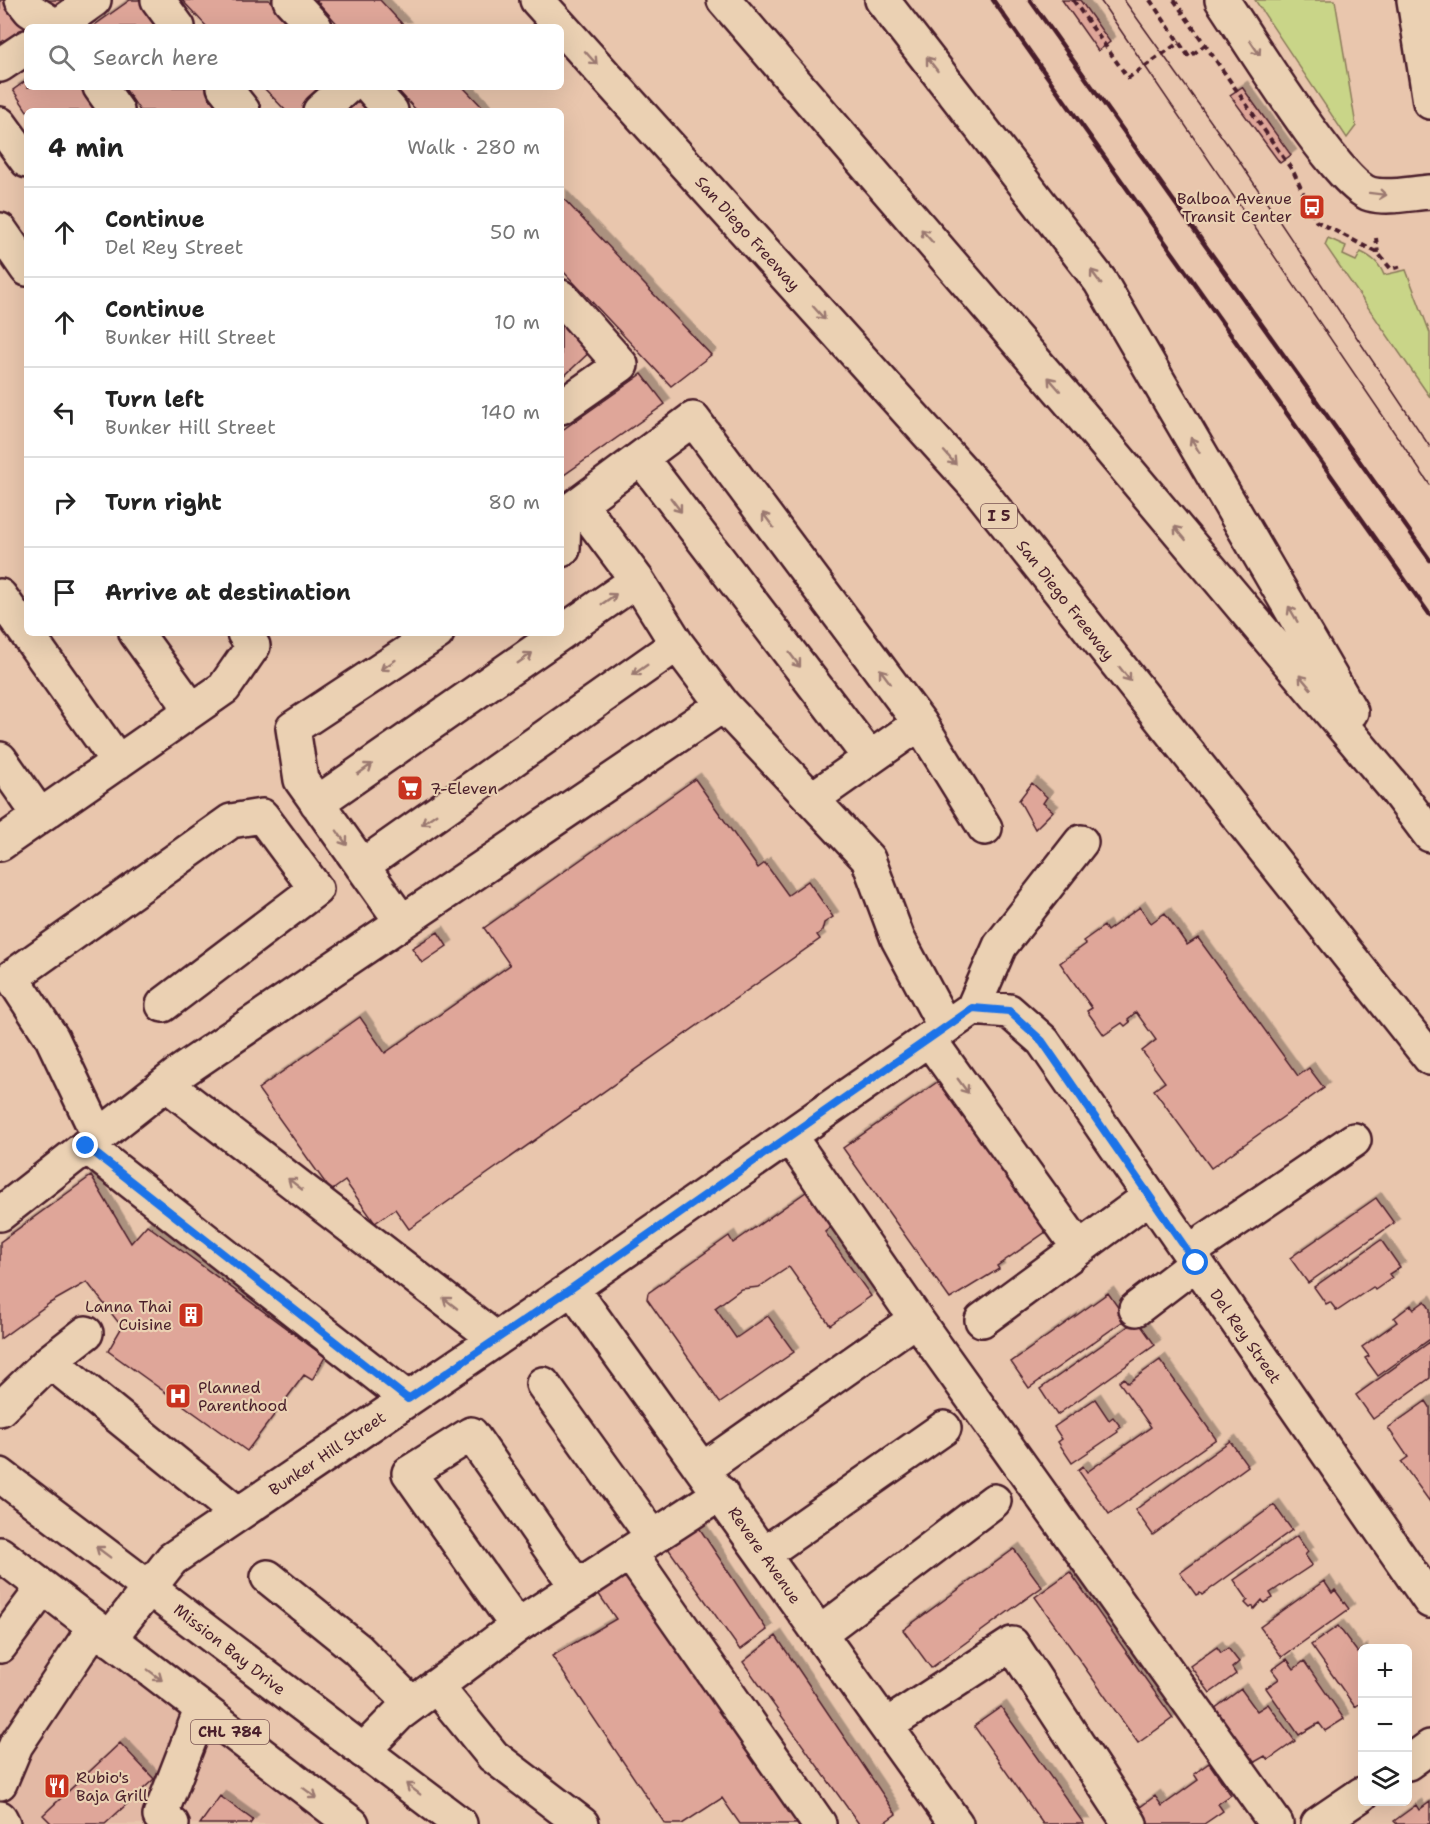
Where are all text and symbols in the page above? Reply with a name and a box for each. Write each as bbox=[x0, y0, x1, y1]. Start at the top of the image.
search box bbox=[24, 24, 564, 90]
one-way arrow bbox=[1249, 40, 1261, 56]
icon: search bbox=[45, 41, 78, 74]
text: Search here bbox=[93, 43, 219, 72]
one-way arrow bbox=[584, 50, 598, 65]
one-way arrow bbox=[925, 57, 938, 73]
text: 4 min bbox=[48, 130, 124, 165]
text: Walk · 280 m bbox=[407, 134, 540, 160]
street label: San Diego Freeway bbox=[690, 171, 805, 295]
place label: Balboa Avenue Transit Center bbox=[1177, 188, 1292, 227]
one-way arrow bbox=[1368, 189, 1387, 200]
bus stop icon: Balboa Avenue Transit Center bbox=[1297, 192, 1327, 222]
text: Continue bbox=[105, 205, 205, 234]
icon: ahead bbox=[48, 216, 81, 249]
text: 50 m bbox=[490, 219, 540, 245]
one-way arrow bbox=[920, 229, 934, 244]
text: Del Rey Street bbox=[105, 234, 244, 260]
one-way arrow bbox=[1090, 270, 1103, 286]
text: Continue bbox=[105, 295, 205, 324]
one-way arrow bbox=[812, 305, 826, 320]
icon: ahead bbox=[48, 306, 81, 339]
text: 10 m bbox=[494, 309, 540, 335]
text: Bunker Hill Street bbox=[105, 324, 276, 350]
one-way arrow bbox=[1047, 377, 1061, 392]
text: Turn left bbox=[105, 385, 204, 414]
icon: left bbox=[48, 396, 81, 429]
text: 140 m bbox=[481, 399, 540, 425]
text: Bunker Hill Street bbox=[105, 414, 276, 440]
one-way arrow bbox=[1189, 437, 1201, 454]
one-way arrow bbox=[943, 450, 957, 465]
icon: right bbox=[48, 486, 81, 519]
text: Turn right bbox=[105, 488, 222, 517]
text: 80 m bbox=[488, 489, 540, 515]
one-way arrow bbox=[670, 496, 683, 512]
road number: I 5 bbox=[981, 504, 1017, 528]
one-way arrow bbox=[762, 513, 774, 529]
one-way arrow bbox=[1173, 526, 1187, 541]
street label: San Diego Freeway bbox=[1012, 536, 1119, 665]
icon: arrive bbox=[48, 576, 81, 609]
text: Arrive at destination bbox=[105, 578, 351, 607]
one-way arrow bbox=[600, 593, 617, 605]
one-way arrow bbox=[1287, 605, 1299, 622]
one-way arrow bbox=[788, 651, 801, 667]
one-way arrow bbox=[516, 652, 533, 664]
one-way arrow bbox=[380, 660, 397, 672]
one-way arrow bbox=[632, 664, 649, 676]
one-way arrow bbox=[1119, 666, 1132, 682]
one-way arrow bbox=[878, 669, 891, 685]
one-way arrow bbox=[1298, 675, 1312, 690]
one-way arrow bbox=[356, 763, 373, 775]
supermarket icon: 7-Eleven bbox=[395, 773, 425, 803]
place label: 7-Eleven bbox=[430, 778, 498, 799]
one-way arrow bbox=[421, 813, 438, 825]
one-way arrow bbox=[336, 829, 348, 846]
one-way arrow bbox=[957, 1078, 969, 1094]
route end bbox=[72, 1132, 98, 1158]
one-way arrow bbox=[288, 1178, 304, 1190]
route start bbox=[1182, 1249, 1208, 1275]
street label: Del Rey Street bbox=[1205, 1285, 1286, 1388]
place label: Lanna Thai Cuisine bbox=[85, 1296, 172, 1335]
one-way arrow bbox=[442, 1297, 458, 1310]
building icon: Lanna Thai Cuisine bbox=[176, 1300, 206, 1330]
place label: Planned Parenthood bbox=[198, 1377, 287, 1416]
hospital icon: Planned Parenthood bbox=[163, 1381, 193, 1411]
street label: Bunker Hill Street bbox=[265, 1406, 390, 1500]
street label: Revere Avenue bbox=[723, 1503, 806, 1608]
one-way arrow bbox=[96, 1545, 112, 1558]
street label: Mission Bay Drive bbox=[169, 1599, 290, 1700]
map controls bbox=[1358, 1644, 1412, 1806]
button: + bbox=[1358, 1644, 1412, 1698]
one-way arrow bbox=[147, 1668, 163, 1681]
button: − bbox=[1358, 1698, 1412, 1752]
road number: CHL 784 bbox=[191, 1720, 269, 1744]
button: layers bbox=[1358, 1752, 1412, 1806]
place label: Rubio's Baja Grill bbox=[76, 1767, 148, 1806]
restaurant icon: Rubio's Baja Grill bbox=[42, 1771, 72, 1801]
one-way arrow bbox=[405, 1783, 421, 1796]
one-way arrow bbox=[302, 1786, 318, 1799]

